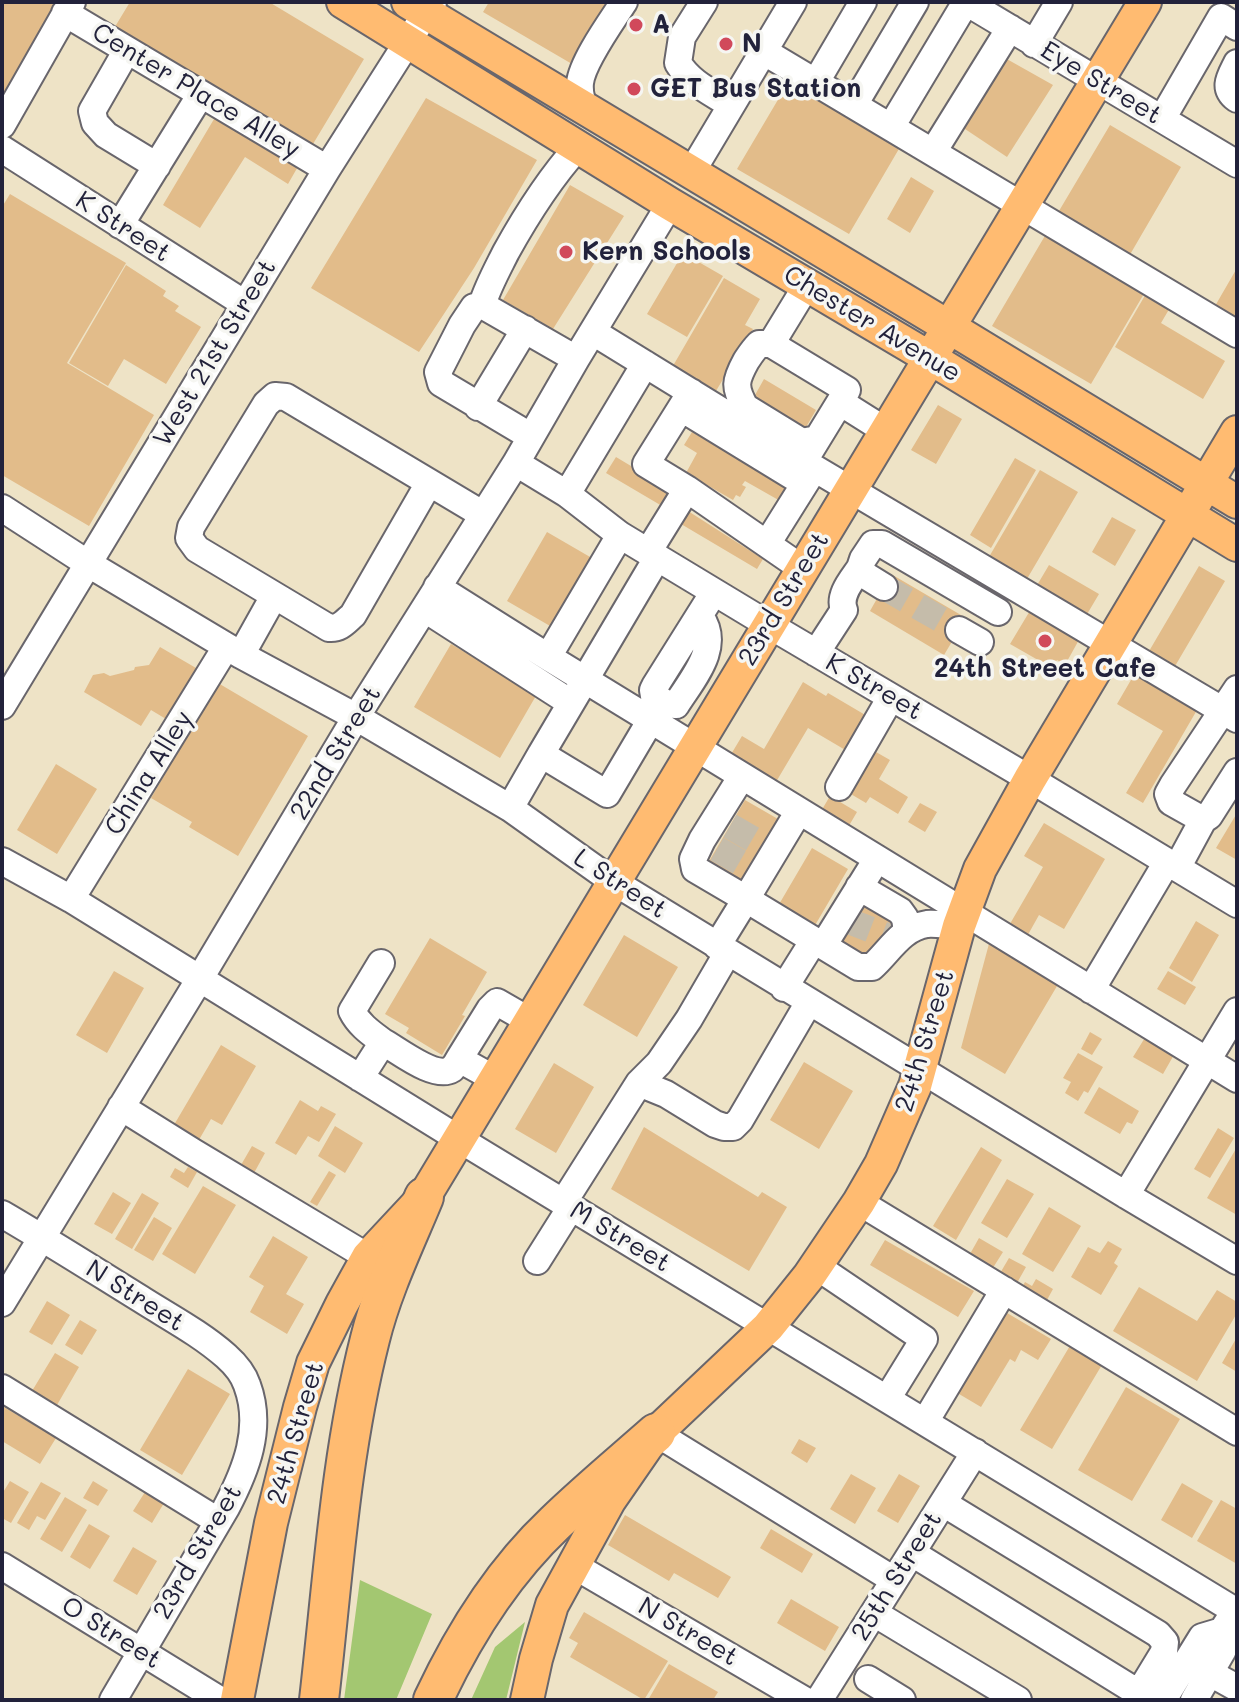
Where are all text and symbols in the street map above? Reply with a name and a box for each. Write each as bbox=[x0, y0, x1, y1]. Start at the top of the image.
place label: A bbox=[652, 9, 670, 41]
marker: A bbox=[627, 16, 645, 34]
street label: Center Place Alley bbox=[86, 17, 306, 165]
place label: N bbox=[742, 28, 762, 60]
marker: N bbox=[717, 35, 735, 53]
street label: Eye Street bbox=[1035, 35, 1167, 131]
place label: GET Bus Station bbox=[650, 73, 861, 105]
marker: GET Bus Station bbox=[625, 80, 643, 98]
street label: K Street bbox=[70, 185, 176, 269]
place label: Kern Schools bbox=[582, 236, 751, 268]
marker: Kern Schools bbox=[557, 243, 575, 261]
street label: West 21st Street bbox=[147, 254, 283, 452]
street label: Chester Avenue bbox=[778, 259, 966, 389]
street label: 23rd Street bbox=[732, 527, 836, 671]
marker: 24th Street Cafe bbox=[1036, 632, 1054, 650]
street label: K Street bbox=[820, 647, 928, 727]
place label: 24th Street Cafe bbox=[934, 653, 1156, 685]
street label: 22nd Street bbox=[284, 680, 388, 826]
street label: China Alley bbox=[98, 705, 200, 841]
street label: L Street bbox=[568, 842, 672, 926]
street label: 24th Street bbox=[889, 966, 961, 1116]
street label: M Street bbox=[564, 1195, 676, 1279]
street label: N Street bbox=[80, 1254, 190, 1338]
street label: 24th Street bbox=[261, 1358, 331, 1508]
street label: 23rd Street bbox=[147, 1479, 249, 1625]
street label: 25th Street bbox=[845, 1505, 949, 1647]
street label: O Street bbox=[55, 1590, 167, 1676]
street label: N Street bbox=[632, 1591, 744, 1673]

